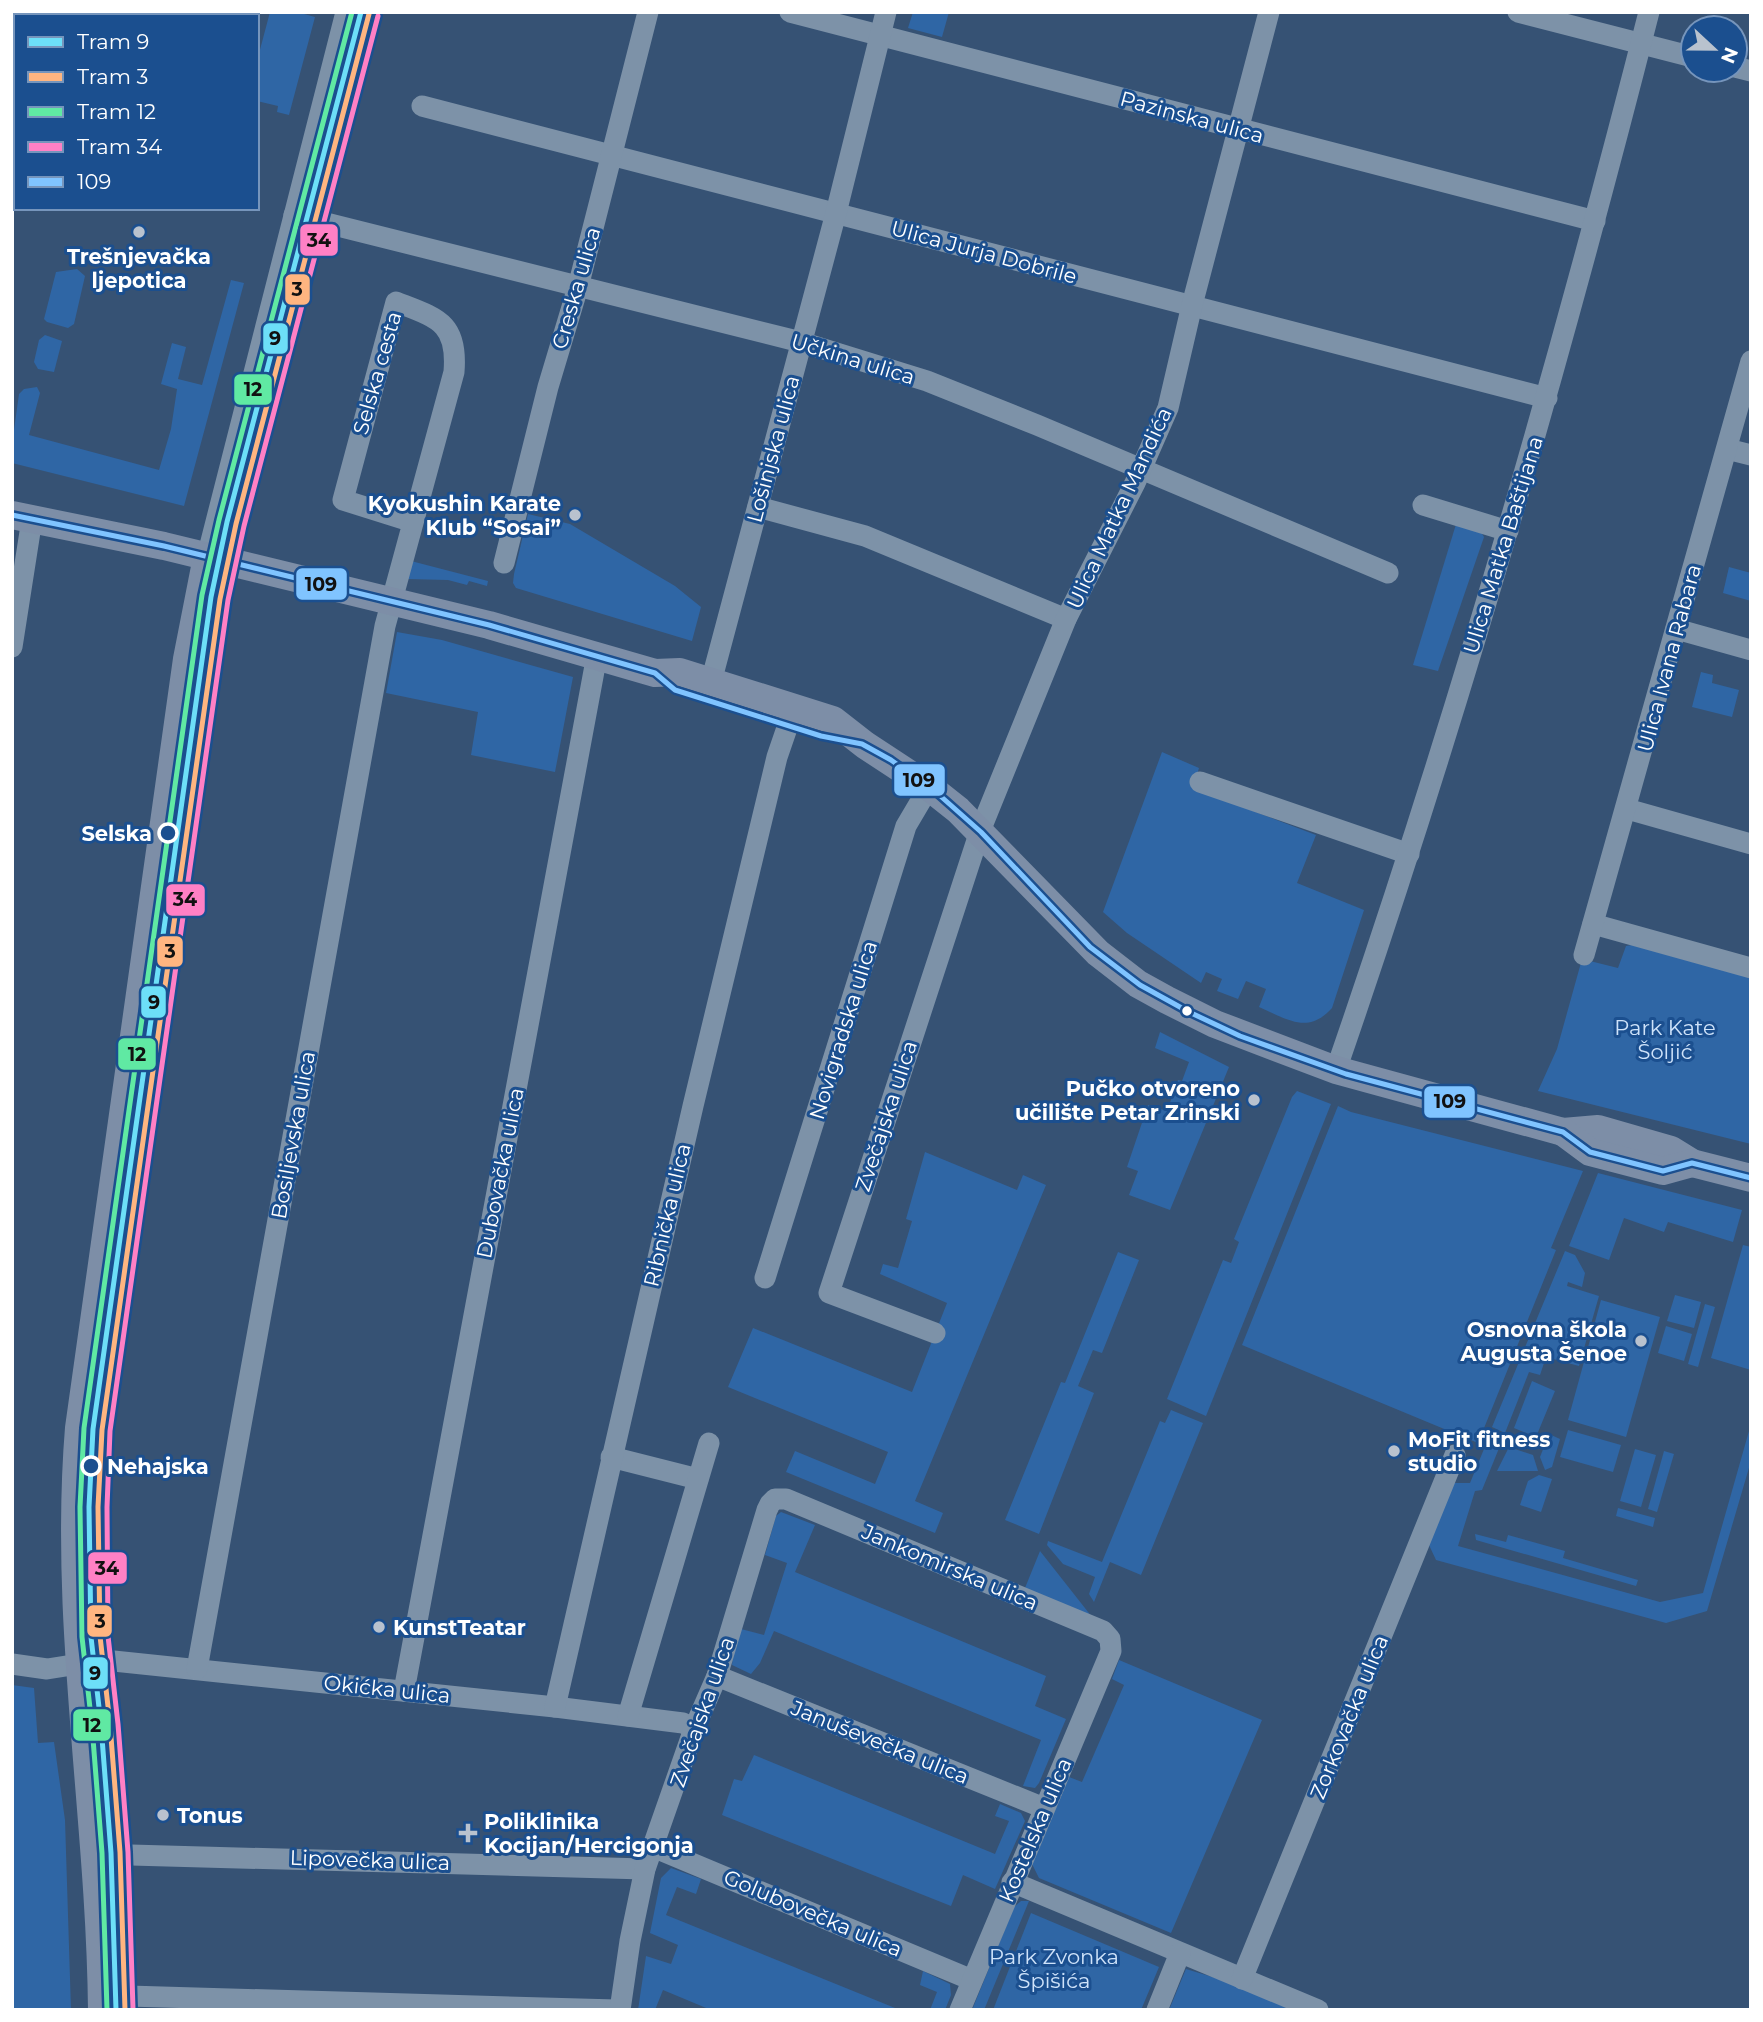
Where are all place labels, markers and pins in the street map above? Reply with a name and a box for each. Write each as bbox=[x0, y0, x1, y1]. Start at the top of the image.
marker: Trešnjevačka ljepotica bbox=[131, 224, 147, 240]
place label: Trešnjevačka ljepotica bbox=[67, 244, 211, 293]
place label: Kyokushin Karate Klub “Sosai” bbox=[368, 491, 561, 540]
marker: Kyokushin Karate Klub “Sosai” bbox=[567, 507, 583, 523]
place label: Selska bbox=[81, 821, 152, 846]
marker: Selska bbox=[158, 823, 178, 843]
unlabelled marker bbox=[1180, 1004, 1194, 1018]
place label: Pučko otvoreno učilište Petar Zrinski bbox=[1015, 1076, 1240, 1125]
marker: Pučko otvoreno učilište Petar Zrinski bbox=[1246, 1092, 1262, 1108]
place label: Osnovna škola Augusta Šenoe bbox=[1460, 1317, 1627, 1366]
marker: Osnovna škola Augusta Šenoe bbox=[1633, 1333, 1649, 1349]
place label: MoFit fitness studio bbox=[1408, 1427, 1550, 1476]
marker: MoFit fitness studio bbox=[1386, 1443, 1402, 1459]
place label: Nehajska bbox=[107, 1454, 209, 1479]
marker: Nehajska bbox=[81, 1456, 101, 1476]
place label: KunstTeatar bbox=[393, 1615, 526, 1640]
marker: KunstTeatar bbox=[371, 1619, 387, 1635]
place label: Tonus bbox=[177, 1803, 243, 1828]
marker: Tonus bbox=[155, 1807, 171, 1823]
place label: Poliklinika Kocijan/Hercigonja bbox=[484, 1809, 694, 1858]
marker: Poliklinika Kocijan/Hercigonja bbox=[458, 1823, 478, 1843]

